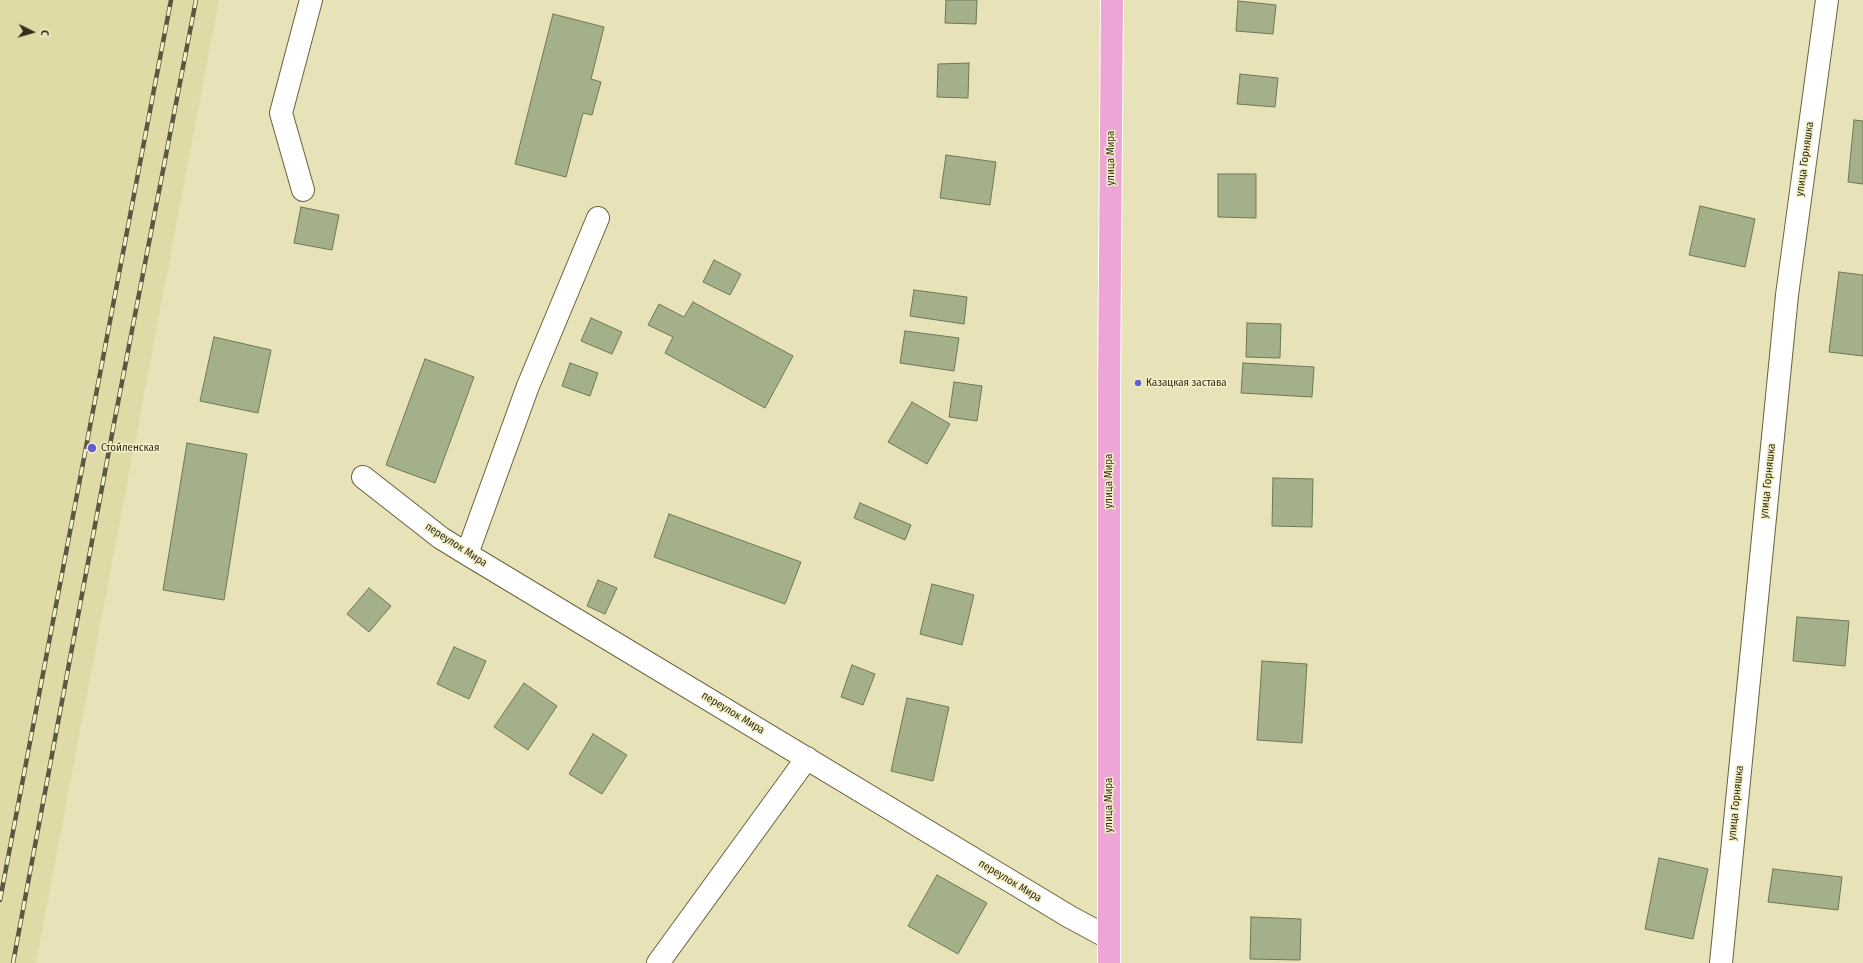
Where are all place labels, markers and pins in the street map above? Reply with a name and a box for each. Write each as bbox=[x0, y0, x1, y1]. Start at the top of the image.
place label: Казацкая застава bbox=[1146, 376, 1227, 390]
marker: Казацкая застава bbox=[1133, 378, 1143, 388]
place label: Стойленская bbox=[101, 441, 159, 455]
marker: Стойленская bbox=[86, 442, 98, 454]

